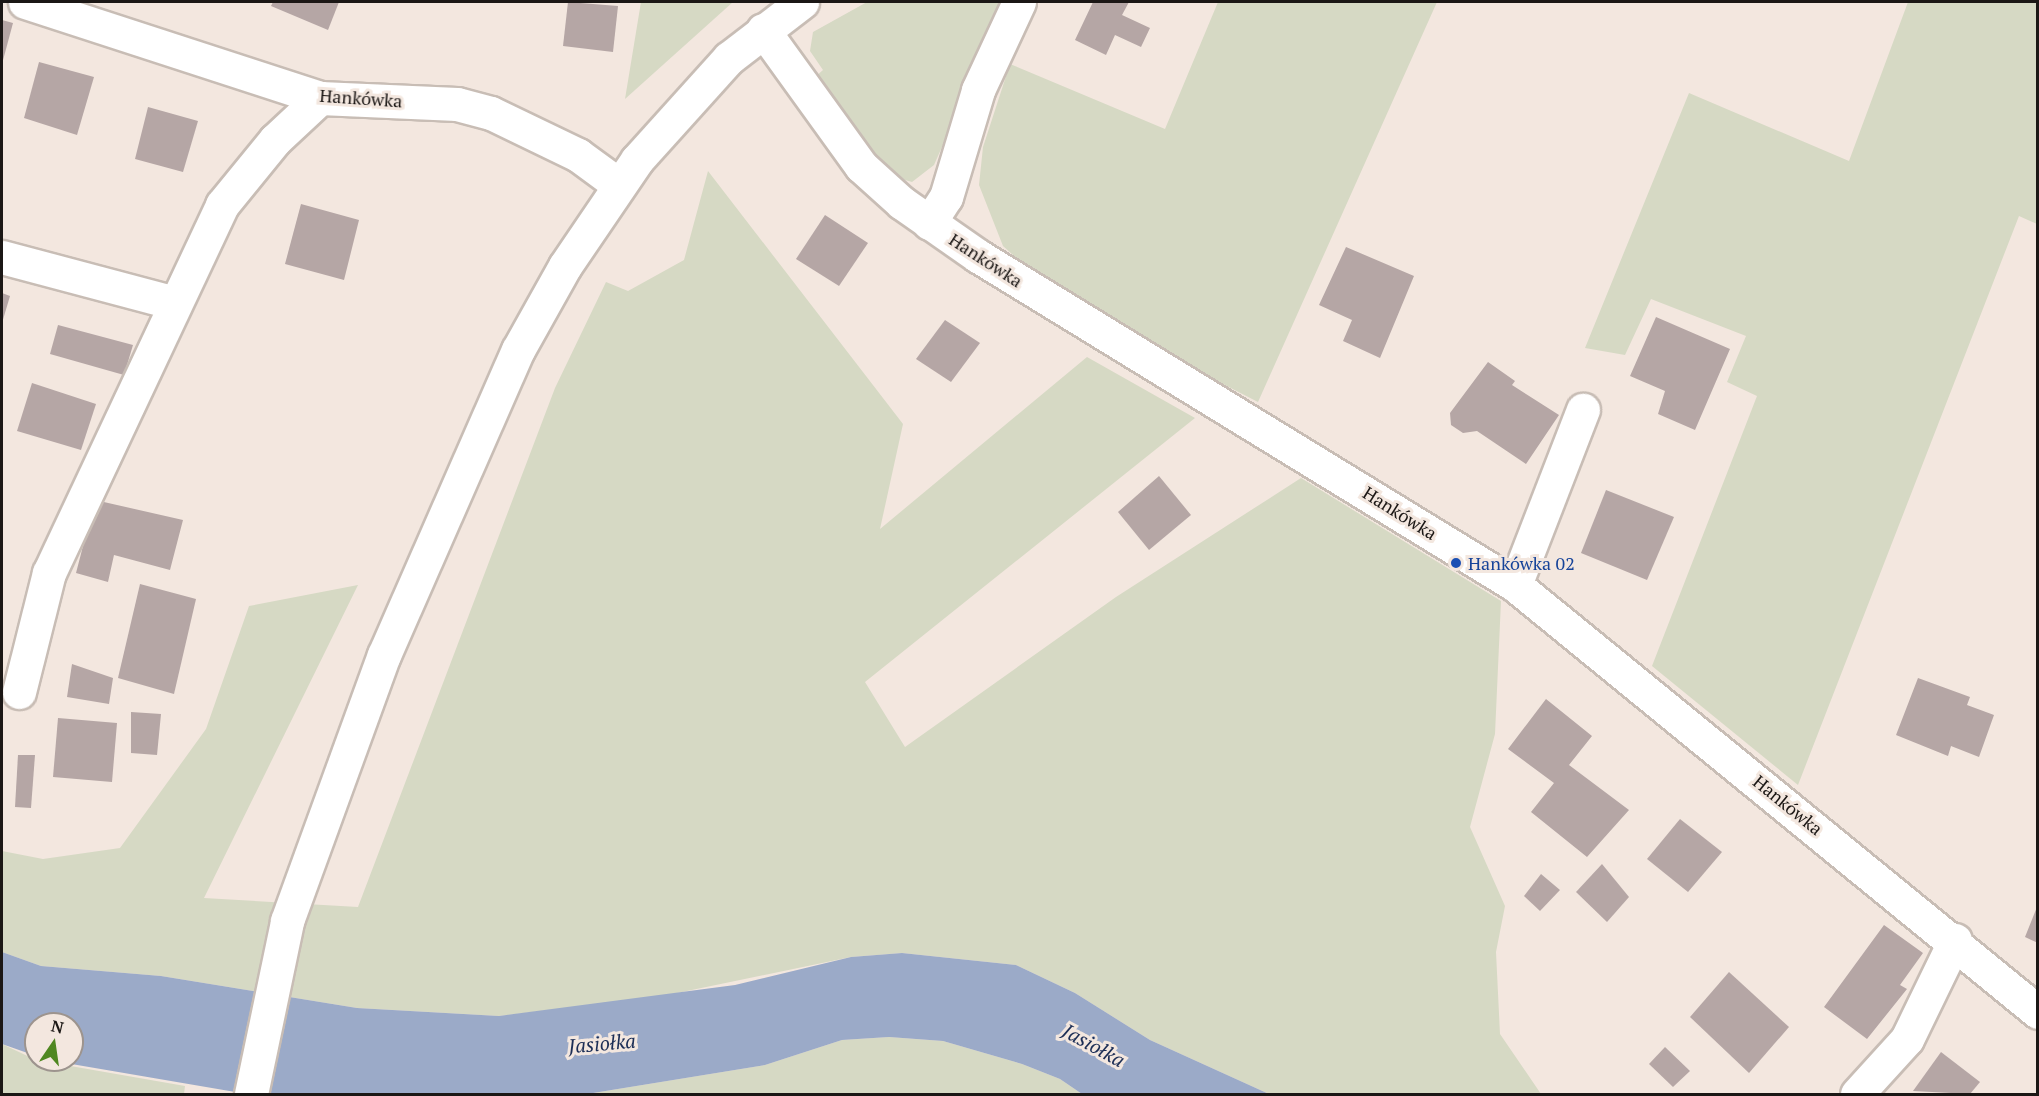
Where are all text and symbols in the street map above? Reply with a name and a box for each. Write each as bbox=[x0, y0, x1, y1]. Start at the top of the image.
street label: Hankówka bbox=[319, 84, 403, 112]
street label: Hankówka bbox=[945, 228, 1027, 292]
street label: Hankówka bbox=[1359, 482, 1441, 544]
place label: Hankówka 02 bbox=[1468, 552, 1575, 574]
marker: Hankówka 02 bbox=[1449, 556, 1463, 570]
street label: Hankówka bbox=[1749, 770, 1827, 840]
north arrow bbox=[24, 1012, 84, 1072]
text: N bbox=[49, 1014, 66, 1038]
water label: Jasiołka bbox=[1059, 1018, 1129, 1072]
water label: Jasiołka bbox=[567, 1028, 637, 1058]

